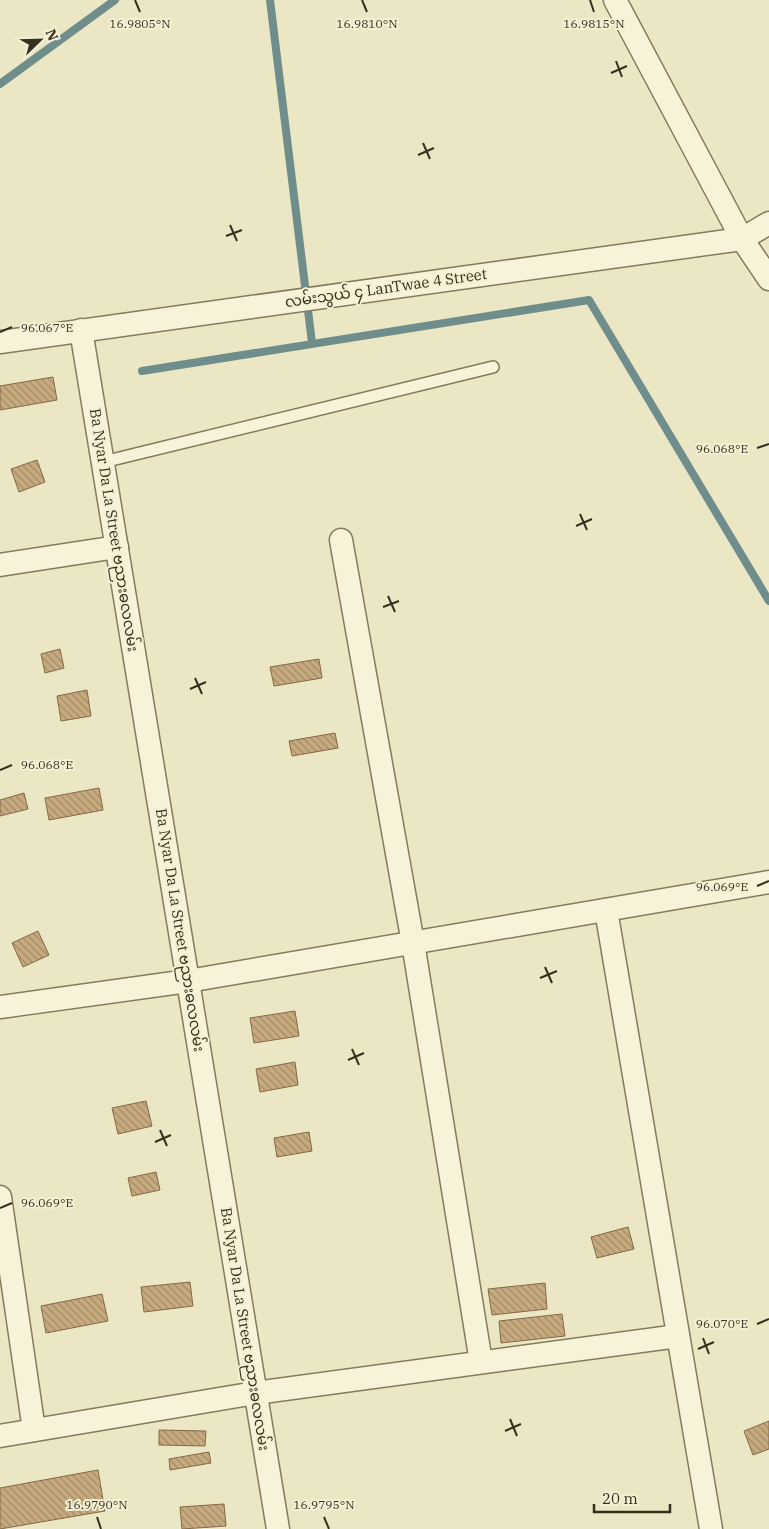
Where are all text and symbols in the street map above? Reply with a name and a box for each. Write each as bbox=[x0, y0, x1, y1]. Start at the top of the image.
north arrow bbox=[15, 15, 65, 65]
text: 16.9805°N bbox=[109, 16, 171, 31]
text: 16.9810°N bbox=[336, 16, 398, 31]
text: 16.9815°N bbox=[563, 16, 625, 31]
text: N bbox=[42, 26, 62, 44]
street label: လမ်းသွယ် ၄ LanTwae 4 Street bbox=[284, 264, 489, 314]
text: 96.067°E bbox=[21, 320, 73, 335]
street label: Ba Nyar Da La Street ဗညားဓလလမ်း bbox=[83, 407, 143, 653]
text: 96.068°E bbox=[696, 441, 748, 456]
text: 96.068°E bbox=[21, 757, 73, 772]
street label: Ba Nyar Da La Street ဗညားဓလလမ်း bbox=[149, 807, 209, 1053]
text: 96.069°E bbox=[696, 879, 748, 894]
text: 96.069°E bbox=[21, 1195, 73, 1210]
street label: Ba Nyar Da La Street ဗညားဓလလမ်း bbox=[214, 1206, 274, 1452]
text: 96.070°E bbox=[696, 1316, 748, 1331]
scale bar bbox=[594, 1482, 670, 1514]
text: 20 m bbox=[602, 1489, 638, 1508]
text: 16.9790°N bbox=[66, 1497, 128, 1512]
text: 16.9795°N bbox=[293, 1497, 355, 1512]

